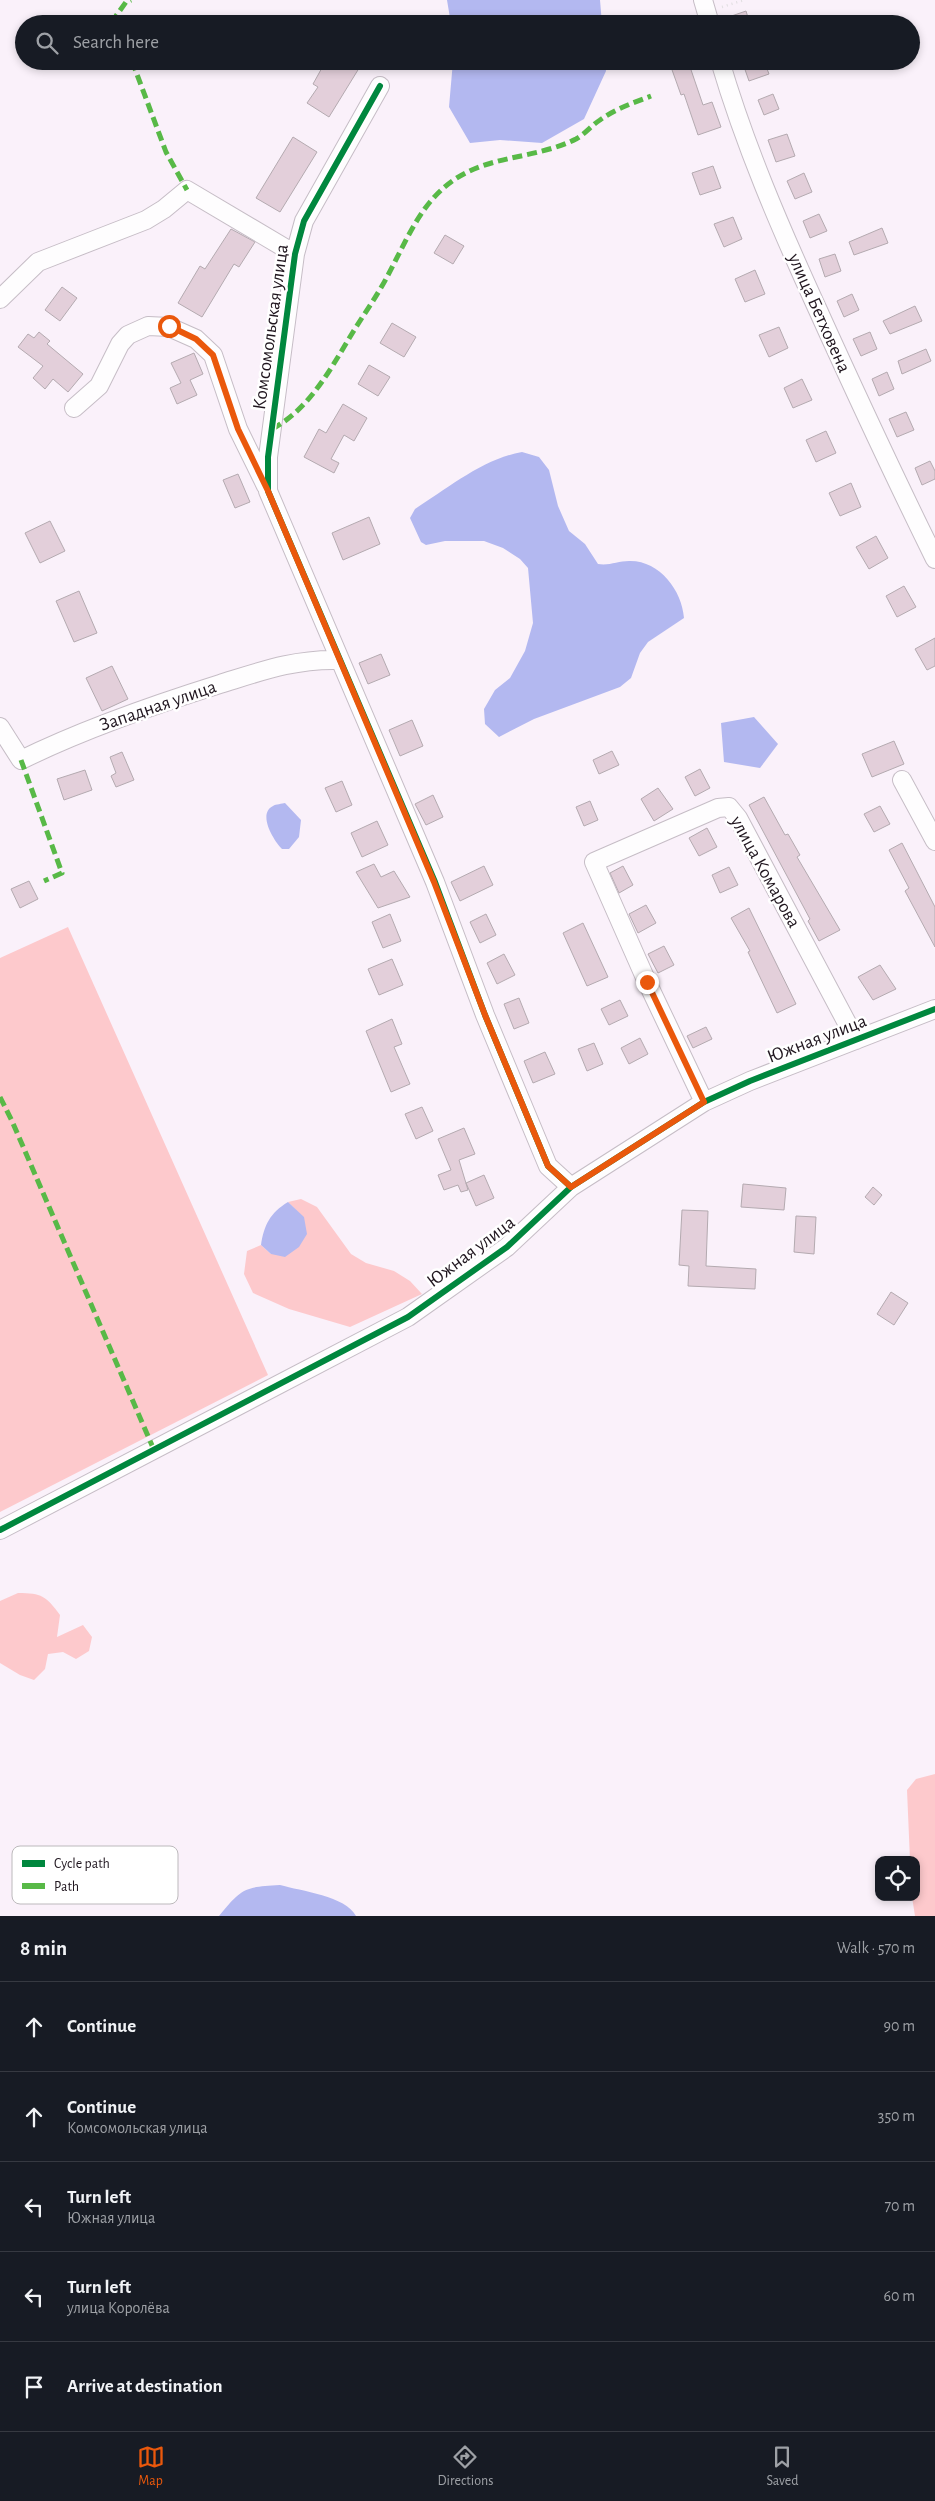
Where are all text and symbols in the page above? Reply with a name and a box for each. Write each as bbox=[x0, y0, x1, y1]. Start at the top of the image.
search box bbox=[15, 15, 920, 70]
icon: search bbox=[33, 29, 61, 57]
text: Search here bbox=[73, 33, 159, 52]
street label: Комсомольская улица bbox=[250, 243, 292, 411]
street label: улица Бетховена bbox=[784, 250, 854, 376]
route start bbox=[158, 315, 181, 338]
street label: Западная улица bbox=[97, 677, 219, 735]
street label: улица Комарова bbox=[726, 812, 804, 931]
route end bbox=[636, 971, 659, 994]
street label: Южная улица bbox=[765, 1011, 870, 1067]
street label: Южная улица bbox=[423, 1213, 519, 1291]
legend bbox=[12, 1846, 178, 1904]
map controls bbox=[875, 1856, 920, 1901]
button: locate bbox=[875, 1856, 920, 1901]
text: Cycle path bbox=[54, 1857, 110, 1871]
text: Path bbox=[54, 1880, 79, 1894]
text: 8 min bbox=[20, 1938, 67, 1959]
text: Walk · 570 m bbox=[837, 1940, 915, 1956]
icon: ahead bbox=[20, 2013, 48, 2041]
text: Continue bbox=[67, 2017, 136, 2036]
text: 90 m bbox=[884, 2018, 915, 2034]
text: Continue bbox=[67, 2098, 136, 2117]
icon: ahead bbox=[20, 2103, 48, 2131]
text: 350 m bbox=[878, 2108, 915, 2124]
text: Комсомольская улица bbox=[67, 2120, 208, 2136]
text: Turn left bbox=[67, 2188, 131, 2207]
icon: left bbox=[20, 2193, 48, 2221]
text: 70 m bbox=[884, 2198, 915, 2214]
text: Южная улица bbox=[67, 2210, 155, 2226]
text: Turn left bbox=[67, 2278, 131, 2297]
icon: left bbox=[20, 2283, 48, 2311]
text: 60 m bbox=[884, 2288, 915, 2304]
text: улица Королёва bbox=[67, 2300, 170, 2316]
icon: arrive bbox=[20, 2373, 48, 2401]
text: Arrive at destination bbox=[67, 2377, 223, 2396]
tab: Map bbox=[137, 2443, 165, 2490]
tab: Directions bbox=[438, 2443, 493, 2490]
tab: Saved bbox=[766, 2443, 798, 2490]

